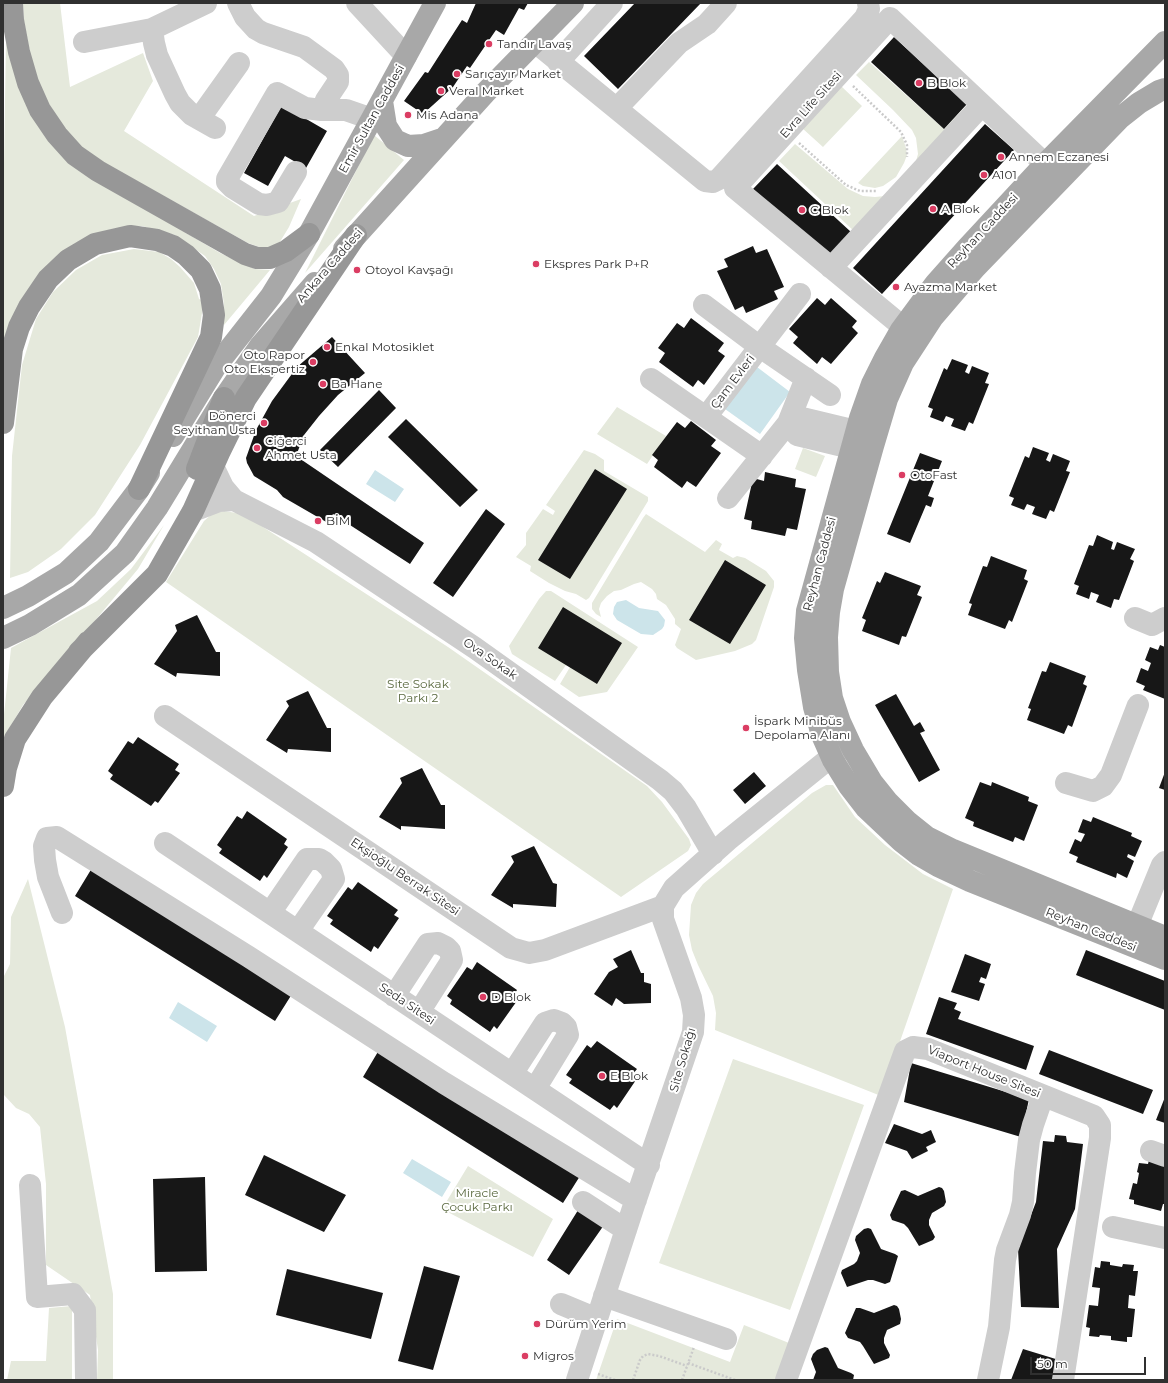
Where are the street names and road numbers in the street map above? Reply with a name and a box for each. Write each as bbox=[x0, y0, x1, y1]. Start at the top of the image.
street label: Emir Sultan Caddesi bbox=[336, 62, 408, 176]
street label: Evra Life Sitesi bbox=[777, 69, 845, 141]
street label: Reyhan Caddesi bbox=[945, 191, 1021, 271]
street label: Ankara Caddesi bbox=[294, 226, 366, 306]
street label: Çam Evleri bbox=[708, 352, 758, 412]
street label: Reyhan Caddesi bbox=[801, 515, 839, 613]
street label: Ova Sokak bbox=[460, 635, 520, 683]
street label: Ekşioğlu Berrak Sitesi bbox=[348, 835, 462, 919]
street label: Reyhan Caddesi bbox=[1043, 905, 1139, 955]
street label: Seda Sitesi bbox=[376, 980, 438, 1028]
street label: Site Sokağı bbox=[667, 1026, 699, 1094]
street label: Viaport House Sitesi bbox=[926, 1043, 1042, 1101]

